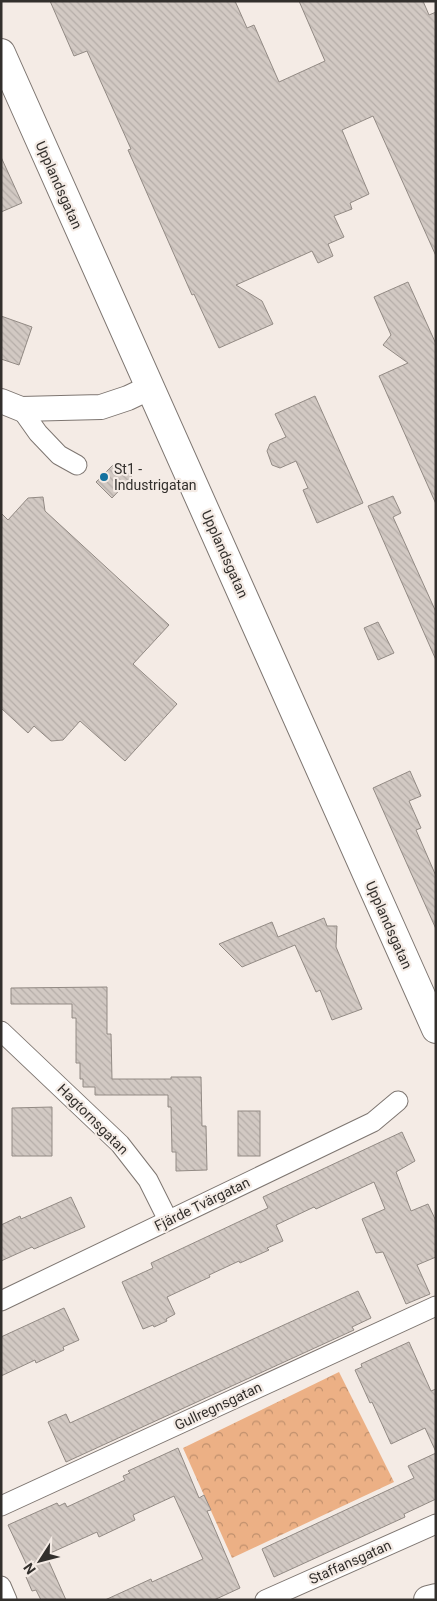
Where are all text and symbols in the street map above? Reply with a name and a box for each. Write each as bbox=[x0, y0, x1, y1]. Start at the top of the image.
street label: Upplandsgatan bbox=[33, 139, 85, 231]
place label: St1 - Industrigatan bbox=[114, 461, 197, 493]
marker: St1 - Industrigatan bbox=[98, 471, 110, 483]
street label: Upplandsgatan bbox=[199, 508, 251, 600]
street label: Upplandsgatan bbox=[363, 879, 415, 971]
street label: Hagtornsgatan bbox=[54, 1080, 132, 1158]
street label: Fjärde Tvärgatan bbox=[152, 1174, 252, 1234]
street label: Gullregnsgatan bbox=[172, 1379, 264, 1433]
north arrow bbox=[15, 1536, 65, 1586]
street label: Staffansgatan bbox=[306, 1537, 394, 1587]
text: N bbox=[20, 1560, 39, 1577]

